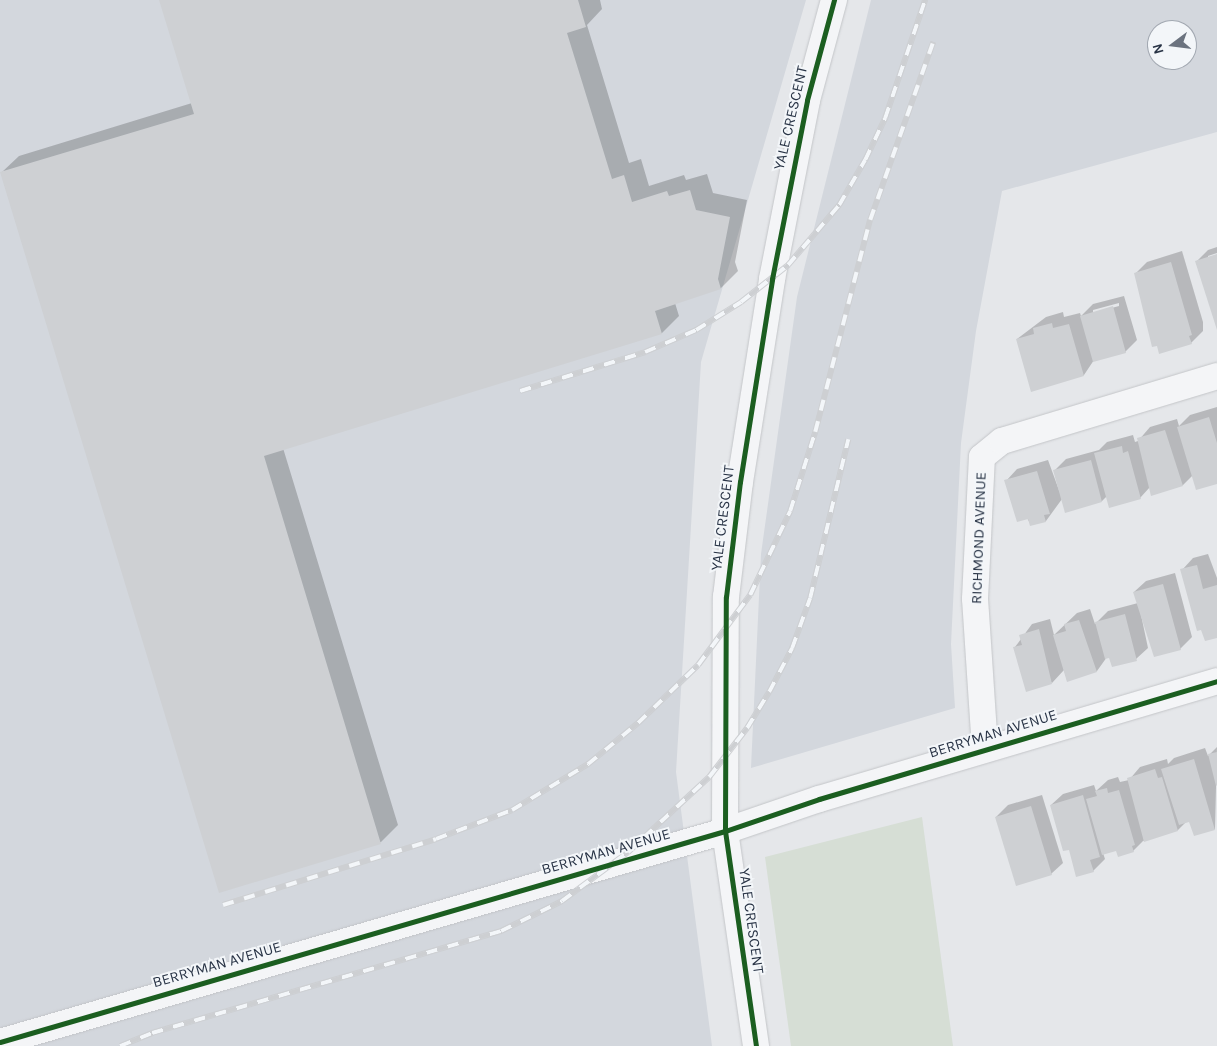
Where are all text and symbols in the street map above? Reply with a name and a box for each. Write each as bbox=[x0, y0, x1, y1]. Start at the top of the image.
north arrow bbox=[1147, 20, 1197, 70]
text: N bbox=[1148, 42, 1168, 56]
street label: YALE CRESCENT bbox=[770, 64, 812, 172]
street label: YALE CRESCENT bbox=[708, 464, 738, 572]
street label: RICHMOND AVENUE bbox=[968, 472, 990, 604]
street label: BERRYMAN AVENUE bbox=[927, 706, 1059, 762]
street label: BERRYMAN AVENUE bbox=[540, 825, 672, 879]
street label: YALE CRESCENT bbox=[735, 867, 767, 975]
street label: BERRYMAN AVENUE bbox=[151, 938, 283, 992]

